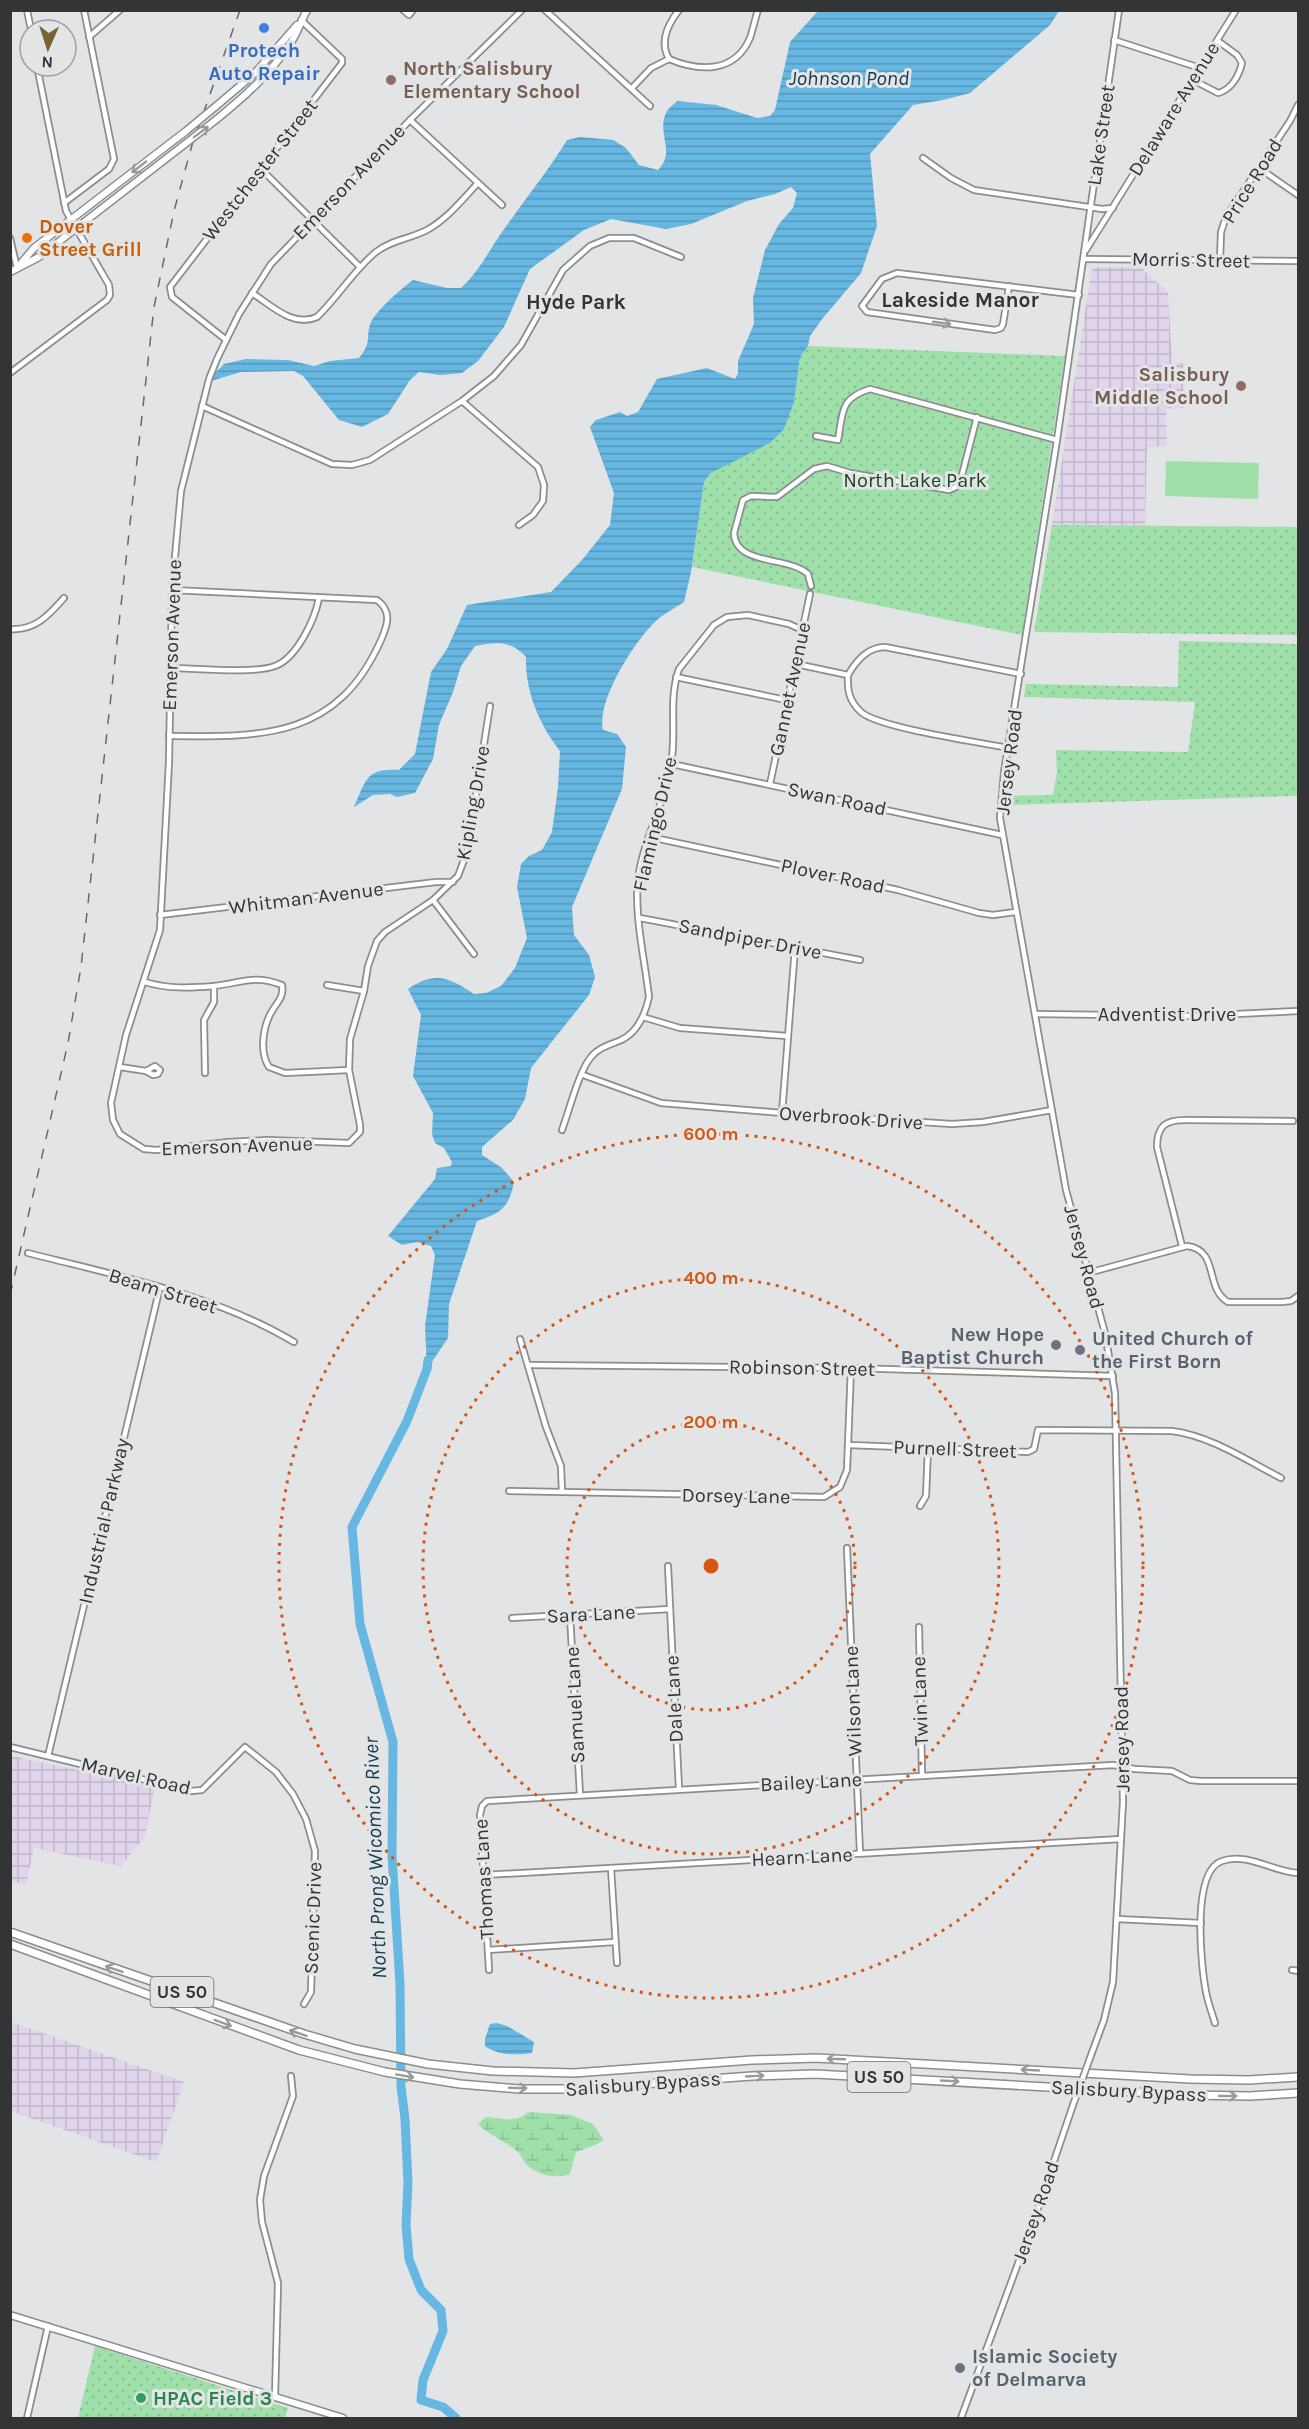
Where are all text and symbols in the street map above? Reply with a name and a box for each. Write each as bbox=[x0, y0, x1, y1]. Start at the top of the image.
north arrow bbox=[18, 18, 78, 78]
marker: Protech Auto Repair bbox=[257, 21, 271, 35]
street label: Delaware Avenue bbox=[1124, 38, 1224, 180]
place label: Protech Auto Repair bbox=[208, 39, 320, 85]
text: N bbox=[41, 53, 53, 72]
place label: North Salisbury Elementary School bbox=[403, 57, 581, 103]
water label: Johnson Pond bbox=[789, 66, 909, 90]
marker: North Salisbury Elementary School bbox=[384, 73, 398, 87]
street label: Lake Street bbox=[1083, 83, 1120, 187]
street label: Westchester Street bbox=[198, 94, 323, 245]
street label: Emerson Avenue bbox=[288, 120, 410, 244]
one-way arrow bbox=[192, 125, 208, 138]
street label: Price Road bbox=[1217, 134, 1287, 228]
one-way arrow bbox=[132, 160, 148, 173]
place label: Dover Street Grill bbox=[39, 215, 142, 261]
marker: Dover Street Grill bbox=[20, 231, 34, 245]
street label: Morris Street bbox=[1132, 247, 1251, 273]
district label: Lakeside Manor bbox=[881, 288, 1039, 312]
district label: Hyde Park bbox=[526, 290, 627, 314]
one-way arrow bbox=[932, 317, 952, 328]
place label: Salisbury Middle School bbox=[1094, 363, 1229, 409]
marker: Salisbury Middle School bbox=[1234, 379, 1248, 393]
park label: North Lake Park bbox=[843, 469, 987, 492]
street label: Emerson Avenue bbox=[158, 559, 186, 711]
street label: Gannet Avenue bbox=[765, 620, 815, 758]
street label: Jersey Road bbox=[991, 708, 1027, 816]
street label: Kipling Drive bbox=[452, 744, 494, 862]
street label: Flamingo Drive bbox=[628, 754, 682, 894]
street label: Swan Road bbox=[785, 777, 889, 821]
street label: Plover Road bbox=[779, 854, 887, 898]
street label: Whitman Avenue bbox=[227, 877, 385, 919]
street label: Sandpiper Drive bbox=[676, 914, 824, 964]
street label: Adventist Drive bbox=[1098, 1003, 1236, 1026]
street label: Overbrook Drive bbox=[778, 1102, 924, 1134]
text: 600 m bbox=[683, 1123, 739, 1145]
street label: Emerson Avenue bbox=[161, 1132, 313, 1160]
street label: Jersey Road bbox=[1059, 1203, 1109, 1311]
street label: Beam Street bbox=[106, 1264, 220, 1319]
text: 400 m bbox=[683, 1267, 739, 1289]
place label: New Hope Baptist Church bbox=[901, 1323, 1044, 1369]
place label: United Church of the First Born bbox=[1092, 1327, 1254, 1373]
marker: New Hope Baptist Church bbox=[1049, 1338, 1063, 1352]
marker: United Church of the First Born bbox=[1073, 1343, 1087, 1357]
street label: Robinson Street bbox=[729, 1355, 876, 1381]
text: 200 m bbox=[683, 1411, 739, 1433]
street label: Purnell Street bbox=[893, 1435, 1018, 1463]
street label: Industrial Parkway bbox=[74, 1436, 134, 1606]
street label: Dorsey Lane bbox=[681, 1484, 791, 1508]
centre of rings bbox=[701, 1556, 721, 1576]
street label: Sara Lane bbox=[546, 1600, 636, 1628]
street label: Wilson Lane bbox=[840, 1645, 866, 1757]
street label: Samuel Lane bbox=[560, 1646, 590, 1764]
street label: Dale Lane bbox=[660, 1655, 688, 1743]
street label: Twin Lane bbox=[907, 1656, 933, 1746]
street label: Jersey Road bbox=[1110, 1686, 1134, 1792]
water label: North Prong Wicomico River bbox=[359, 1736, 391, 1979]
street label: Marvel Road bbox=[79, 1752, 193, 1800]
street label: Bailey Lane bbox=[759, 1768, 863, 1796]
street label: Thomas Lane bbox=[469, 1818, 499, 1940]
street label: Hearn Lane bbox=[751, 1843, 853, 1871]
street label: Scenic Drive bbox=[300, 1861, 326, 1975]
one-way arrow bbox=[105, 1962, 124, 1973]
road number: US 50 bbox=[150, 1977, 213, 2007]
one-way arrow bbox=[213, 2018, 232, 2029]
one-way arrow bbox=[289, 2026, 308, 2037]
one-way arrow bbox=[826, 2053, 846, 2065]
road number: US 50 bbox=[848, 2062, 910, 2092]
one-way arrow bbox=[1021, 2064, 1041, 2075]
street label: Salisbury Bypass bbox=[564, 2067, 722, 2101]
one-way arrow bbox=[395, 2071, 414, 2082]
one-way arrow bbox=[744, 2071, 764, 2082]
street label: Salisbury Bypass bbox=[1051, 2075, 1207, 2107]
one-way arrow bbox=[939, 2076, 959, 2087]
one-way arrow bbox=[508, 2083, 528, 2094]
one-way arrow bbox=[1218, 2090, 1238, 2102]
street label: Jersey Road bbox=[1008, 2158, 1064, 2266]
place label: Islamic Society of Delmarva bbox=[972, 2345, 1117, 2391]
marker: Islamic Society of Delmarva bbox=[953, 2361, 967, 2375]
place label: HPAC Field 3 bbox=[153, 2387, 272, 2410]
marker: HPAC Field 3 bbox=[134, 2391, 148, 2405]

